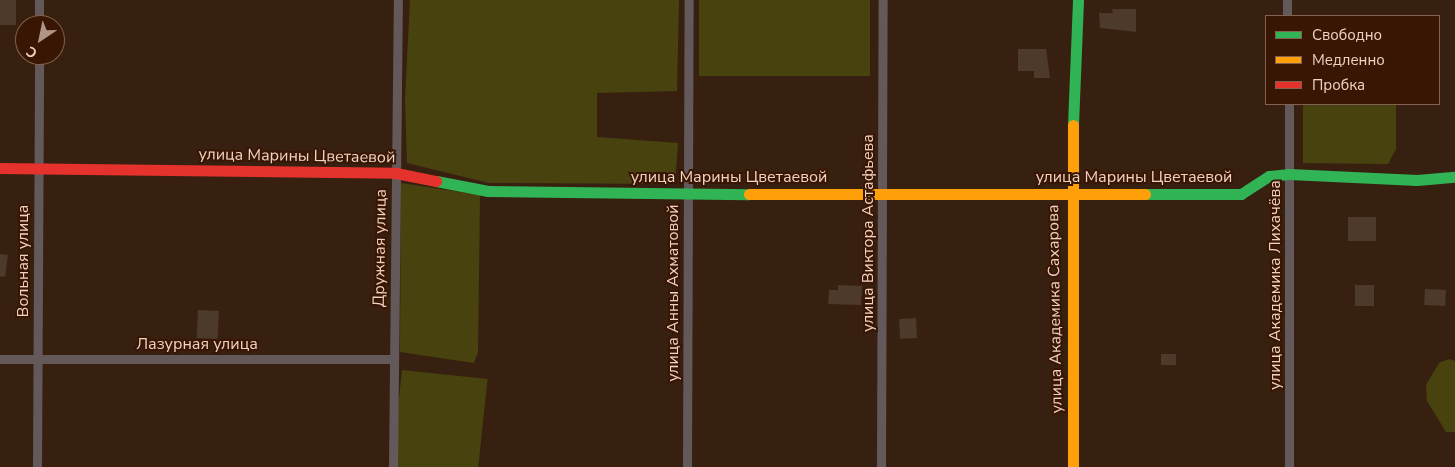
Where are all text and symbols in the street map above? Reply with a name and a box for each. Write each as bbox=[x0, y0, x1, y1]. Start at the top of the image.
north arrow bbox=[15, 15, 65, 65]
legend bbox=[1265, 15, 1440, 105]
text: Свободно bbox=[1312, 25, 1382, 45]
text: С bbox=[23, 41, 41, 63]
text: Медленно bbox=[1312, 50, 1385, 70]
text: Пробка bbox=[1312, 75, 1365, 95]
street label: улица Виктора Астафьева bbox=[858, 134, 878, 332]
street label: улица Марины Цветаевой bbox=[199, 145, 395, 167]
street label: улица Марины Цветаевой bbox=[631, 167, 827, 187]
street label: улица Марины Цветаевой bbox=[1036, 167, 1232, 187]
street label: улица Академика Лихачёва bbox=[1265, 180, 1285, 390]
street label: Дружная улица bbox=[369, 189, 391, 307]
street label: улица Анны Ахматовой bbox=[663, 204, 683, 382]
street label: улица Академика Сахарова bbox=[1044, 204, 1066, 414]
street label: Вольная улица bbox=[13, 205, 33, 317]
street label: Лазурная улица bbox=[136, 334, 258, 354]

